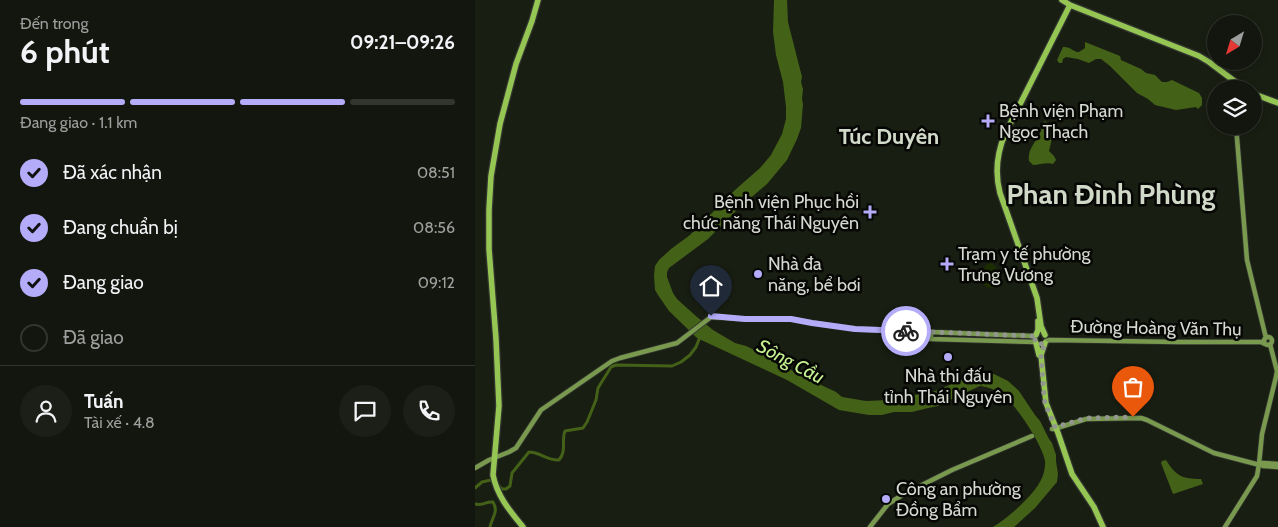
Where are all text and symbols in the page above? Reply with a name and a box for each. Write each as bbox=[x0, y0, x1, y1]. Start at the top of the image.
text: Đến trong bbox=[20, 14, 88, 33]
north arrow bbox=[1207, 15, 1263, 70]
map controls bbox=[1207, 15, 1262, 135]
text: 09:21–09:26 bbox=[350, 31, 455, 54]
text: 6 phút bbox=[20, 32, 110, 71]
button: layers bbox=[1207, 80, 1262, 135]
place label: Bệnh viện Phạm Ngọc Thạch bbox=[999, 100, 1123, 143]
text: Đang giao · 1.1 km bbox=[20, 113, 137, 132]
marker: Bệnh viện Phạm Ngọc Thạch bbox=[981, 114, 995, 128]
district label: Túc Duyên bbox=[839, 123, 939, 150]
icon: check bbox=[20, 159, 48, 187]
text: Đã xác nhận bbox=[63, 161, 162, 184]
text: 08:51 bbox=[417, 163, 455, 182]
district label: Phan Đình Phùng bbox=[1007, 177, 1215, 211]
place label: Bệnh viện Phục hồi chức năng Thái Nguyên bbox=[683, 191, 859, 234]
marker: Bệnh viện Phục hồi chức năng Thái Nguyên bbox=[863, 205, 877, 219]
icon: check bbox=[20, 214, 48, 242]
text: Đang chuẩn bị bbox=[63, 216, 178, 239]
text: 08:56 bbox=[413, 218, 455, 237]
place label: Trạm y tế phường Trưng Vương bbox=[958, 243, 1092, 286]
place label: Nhà đa năng, bể bơi bbox=[768, 253, 861, 296]
marker: Trạm y tế phường Trưng Vương bbox=[940, 257, 954, 271]
pin bbox=[690, 265, 732, 316]
marker: Nhà đa năng, bể bơi bbox=[752, 268, 764, 280]
icon: check bbox=[20, 269, 48, 297]
text: Đang giao bbox=[63, 271, 144, 294]
icon: home bbox=[697, 272, 725, 300]
text: 09:12 bbox=[418, 273, 455, 292]
courier bbox=[881, 306, 931, 356]
street label: Đường Hoàng Văn Thụ bbox=[1070, 316, 1242, 340]
icon: bike bbox=[892, 317, 920, 345]
text: Đã giao bbox=[63, 326, 124, 349]
water label: Sông Cầu bbox=[753, 334, 828, 389]
marker: Nhà thi đấu tỉnh Thái Nguyên bbox=[942, 351, 954, 363]
place label: Nhà thi đấu tỉnh Thái Nguyên bbox=[884, 365, 1012, 408]
pin bbox=[1112, 366, 1154, 417]
icon: bag bbox=[1119, 373, 1147, 401]
button: person bbox=[20, 385, 72, 437]
button: chat bbox=[339, 385, 391, 437]
button: phone bbox=[403, 385, 455, 437]
text: Tuấn bbox=[84, 390, 123, 413]
text: Tài xế · 4.8 bbox=[84, 413, 155, 432]
place label: Công an phường Đồng Bẩm bbox=[896, 478, 1022, 521]
marker: Công an phường Đồng Bẩm bbox=[880, 493, 892, 505]

